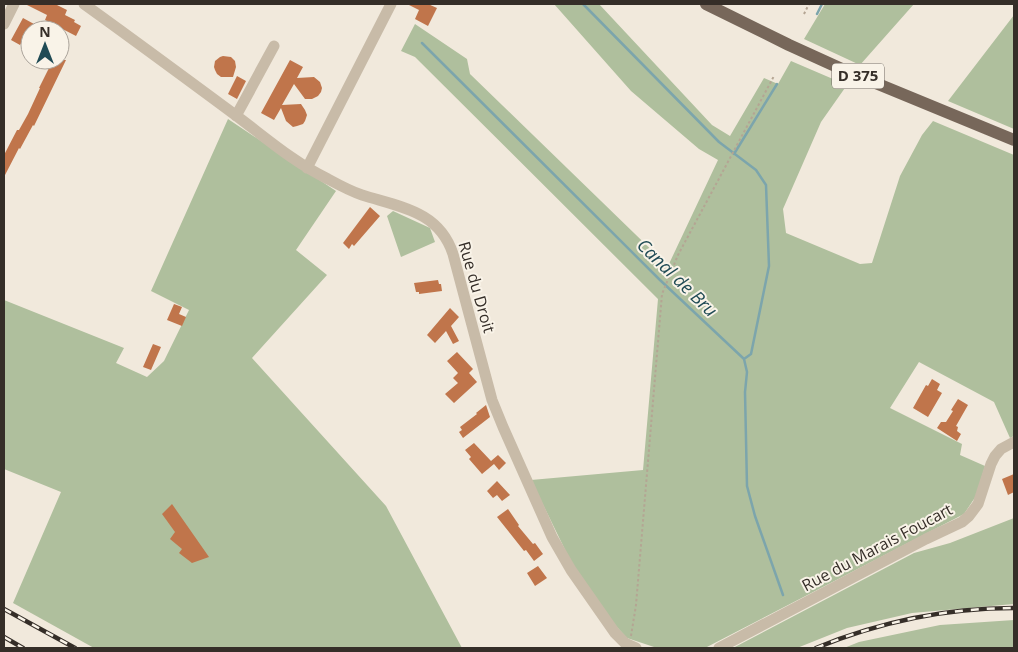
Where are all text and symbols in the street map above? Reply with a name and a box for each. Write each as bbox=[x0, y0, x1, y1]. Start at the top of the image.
north arrow bbox=[20, 20, 70, 70]
text: N bbox=[39, 22, 51, 41]
road number: D 375 bbox=[832, 64, 884, 88]
water label: Canal de Bru bbox=[632, 233, 723, 322]
street label: Rue du Droit bbox=[453, 239, 501, 336]
street label: Rue du Marais Foucart bbox=[798, 498, 956, 596]

